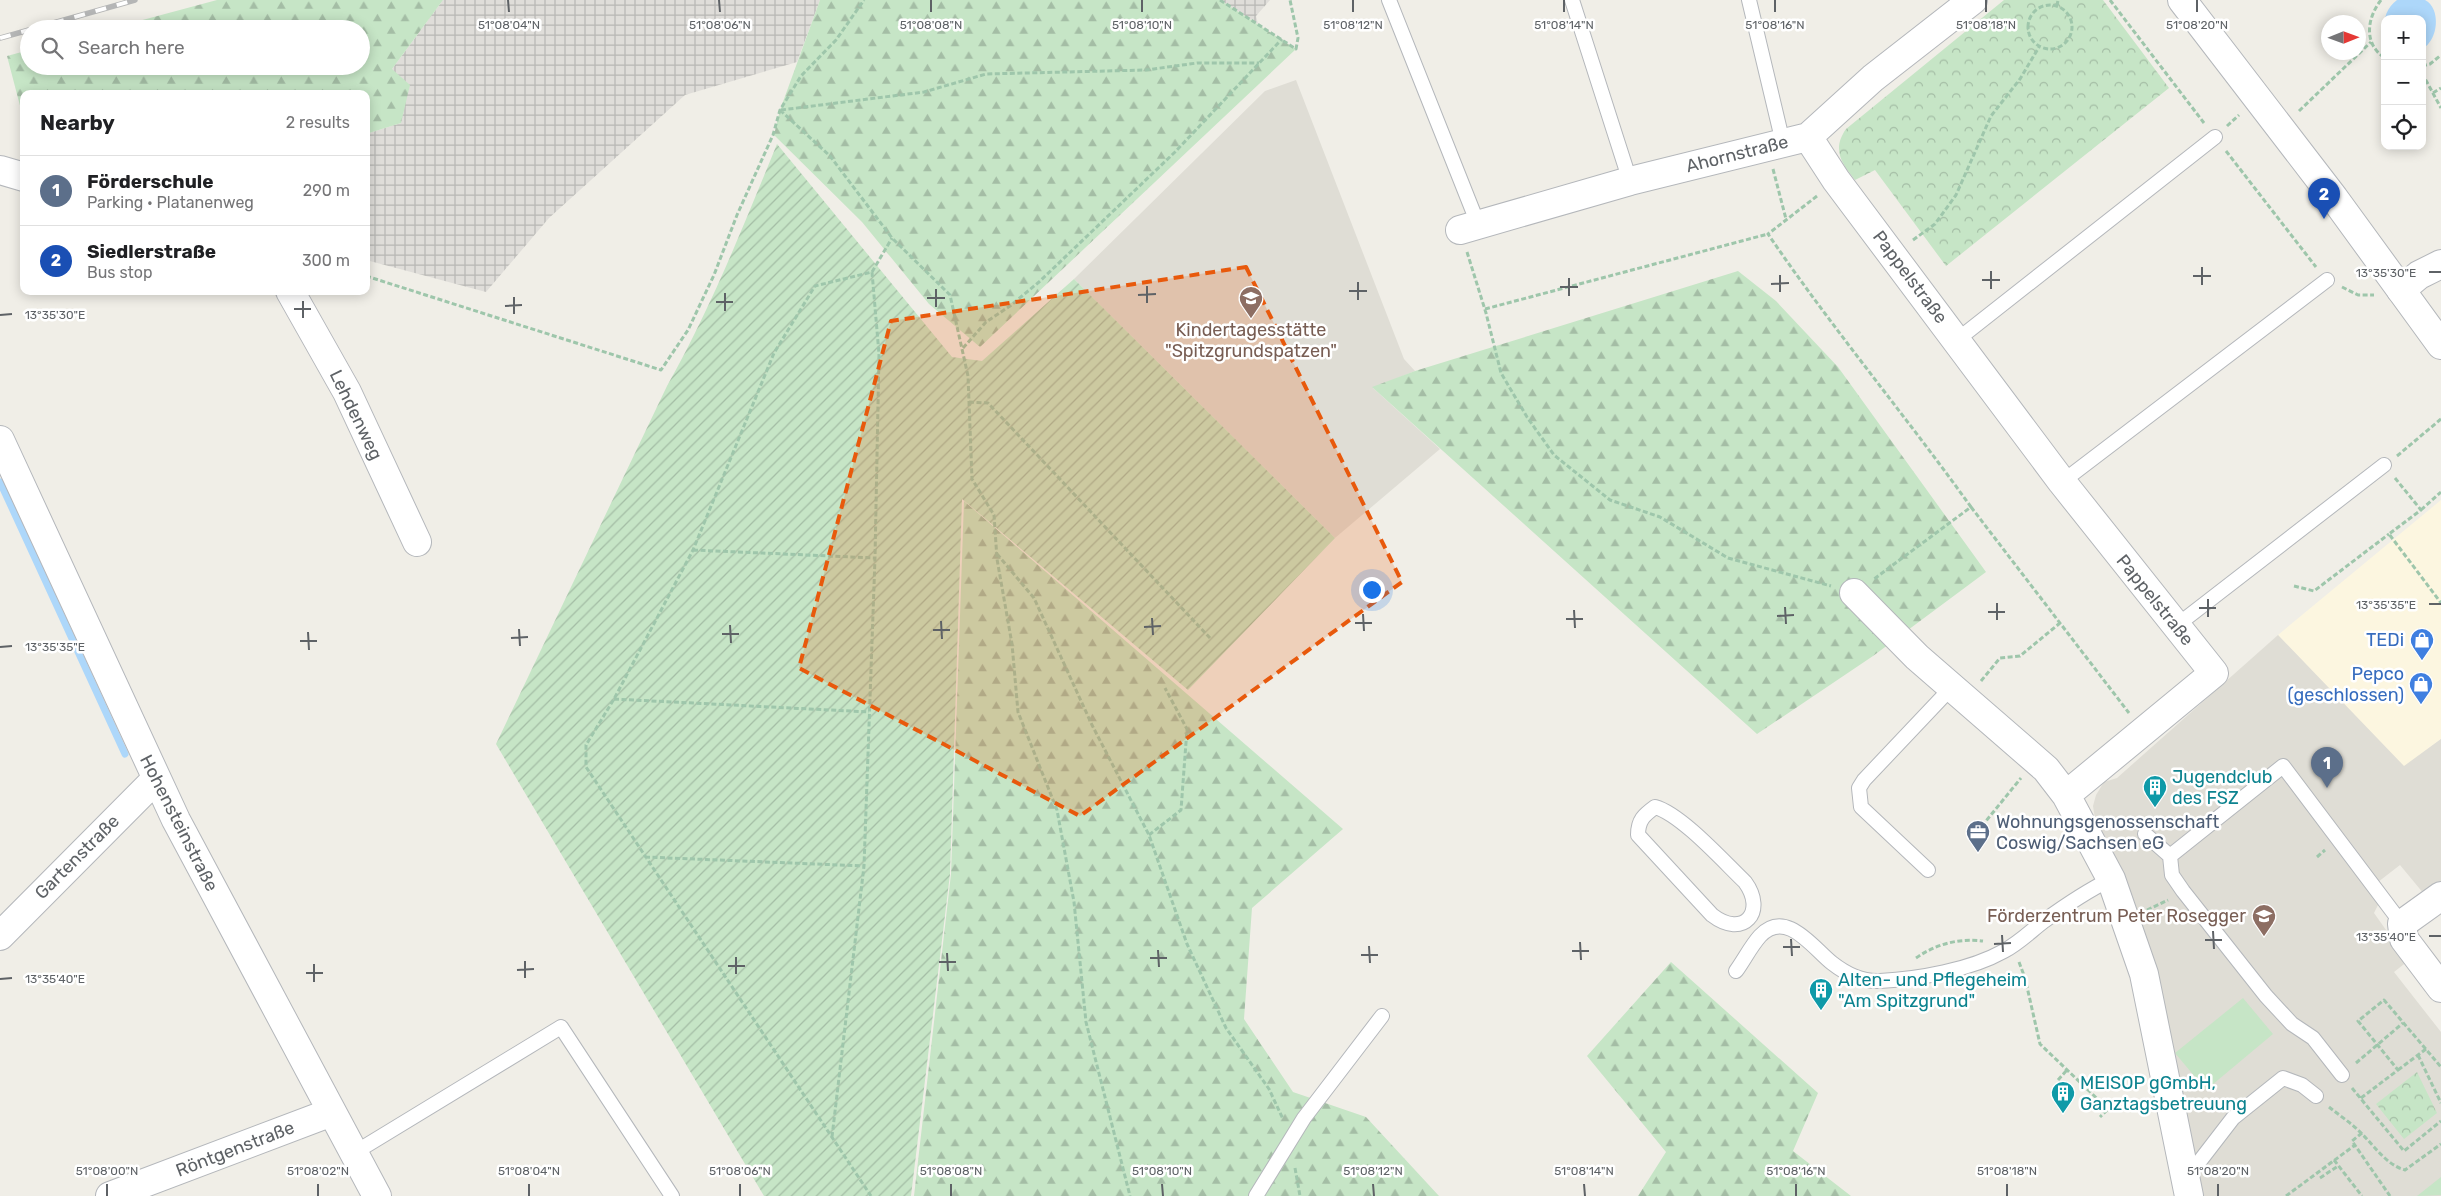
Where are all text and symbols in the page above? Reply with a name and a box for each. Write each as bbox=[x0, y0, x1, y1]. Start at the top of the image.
north arrow bbox=[2321, 15, 2366, 60]
map controls bbox=[2381, 15, 2426, 150]
button: + bbox=[2381, 15, 2426, 60]
text: 51°08'04"N bbox=[478, 18, 540, 32]
text: 51°08'06"N bbox=[689, 18, 751, 32]
text: 51°08'08"N bbox=[900, 18, 962, 32]
text: 51°08'10"N bbox=[1112, 18, 1172, 32]
text: 51°08'12"N bbox=[1323, 18, 1383, 32]
text: 51°08'14"N bbox=[1534, 18, 1594, 32]
text: 51°08'16"N bbox=[1745, 18, 1805, 32]
text: 51°08'18"N bbox=[1956, 18, 2016, 32]
text: 51°08'20"N bbox=[2166, 18, 2228, 32]
search box bbox=[20, 20, 370, 75]
icon: search bbox=[38, 34, 66, 62]
text: Search here bbox=[78, 36, 185, 59]
button: − bbox=[2381, 60, 2426, 105]
button: locate bbox=[2381, 105, 2426, 150]
text: Nearby bbox=[40, 110, 115, 135]
text: 2 results bbox=[286, 113, 350, 132]
street label: Ahornstraße bbox=[1684, 131, 1790, 177]
text: Förderschule bbox=[87, 170, 214, 193]
pin: 2 bbox=[2308, 178, 2340, 219]
text: 1 bbox=[52, 181, 60, 200]
text: 290 m bbox=[303, 181, 350, 200]
text: Parking · Platanenweg bbox=[87, 193, 254, 212]
street label: Pappelstraße bbox=[1868, 226, 1952, 328]
text: Siedlerstraße bbox=[87, 240, 216, 263]
text: 2 bbox=[51, 251, 61, 270]
text: 300 m bbox=[302, 251, 350, 270]
text: Bus stop bbox=[87, 263, 153, 282]
text: 13°35'30"E bbox=[2356, 266, 2416, 280]
school or university icon: Kindertagesstätte "Spitzgrundspatzen" bbox=[1238, 285, 1264, 319]
text: 13°35'30"E bbox=[25, 308, 85, 322]
place label: Kindertagesstätte "Spitzgrundspatzen" bbox=[1165, 319, 1337, 362]
street label: Lehdenweg bbox=[325, 366, 387, 464]
street label: Pappelstraße bbox=[2112, 550, 2198, 650]
your location bbox=[1359, 577, 1385, 603]
text: 13°35'35"E bbox=[2356, 598, 2416, 612]
shop icon: TEDi bbox=[2409, 627, 2435, 661]
place label: TEDi bbox=[2366, 629, 2404, 651]
text: 13°35'35"E bbox=[25, 640, 85, 654]
place label: Pepco (geschlossen) bbox=[2287, 663, 2404, 706]
shop icon: Pepco (geschlossen) bbox=[2408, 671, 2434, 705]
pin: 1 bbox=[2311, 747, 2343, 788]
street label: Hohensteinstraße bbox=[135, 751, 223, 895]
place label: Jugendclub des FSZ bbox=[2172, 766, 2272, 809]
building icon: Jugendclub des FSZ bbox=[2142, 774, 2168, 808]
street label: Gartenstraße bbox=[30, 810, 124, 904]
place label: Wohnungsgenossenschaft Coswig/Sachsen eG bbox=[1996, 811, 2219, 854]
office icon: Wohnungsgenossenschaft Coswig/Sachsen eG bbox=[1965, 819, 1991, 853]
school or university icon: Förderzentrum Peter Rosegger bbox=[2251, 903, 2277, 937]
place label: Förderzentrum Peter Rosegger bbox=[1987, 905, 2246, 927]
text: 13°35'40"E bbox=[2356, 930, 2416, 944]
place label: Alten- und Pflegeheim "Am Spitzgrund" bbox=[1838, 969, 2027, 1012]
text: 13°35'40"E bbox=[25, 972, 85, 986]
building icon: Alten- und Pflegeheim "Am Spitzgrund" bbox=[1808, 977, 1834, 1011]
place label: MEISOP gGmbH, Ganztagsbetreuung bbox=[2080, 1072, 2247, 1115]
building icon: MEISOP gGmbH, Ganztagsbetreuung bbox=[2050, 1080, 2076, 1114]
street label: Röntgenstraße bbox=[173, 1116, 297, 1182]
text: 51°08'00"N bbox=[76, 1164, 138, 1178]
text: 51°08'02"N bbox=[287, 1164, 349, 1178]
text: 51°08'04"N bbox=[498, 1164, 560, 1178]
text: 51°08'06"N bbox=[709, 1164, 771, 1178]
text: 51°08'08"N bbox=[920, 1164, 982, 1178]
text: 51°08'10"N bbox=[1132, 1164, 1192, 1178]
text: 51°08'12"N bbox=[1343, 1164, 1403, 1178]
text: 51°08'14"N bbox=[1554, 1164, 1614, 1178]
text: 51°08'16"N bbox=[1766, 1164, 1826, 1178]
text: 51°08'18"N bbox=[1977, 1164, 2037, 1178]
text: 51°08'20"N bbox=[2187, 1164, 2249, 1178]

